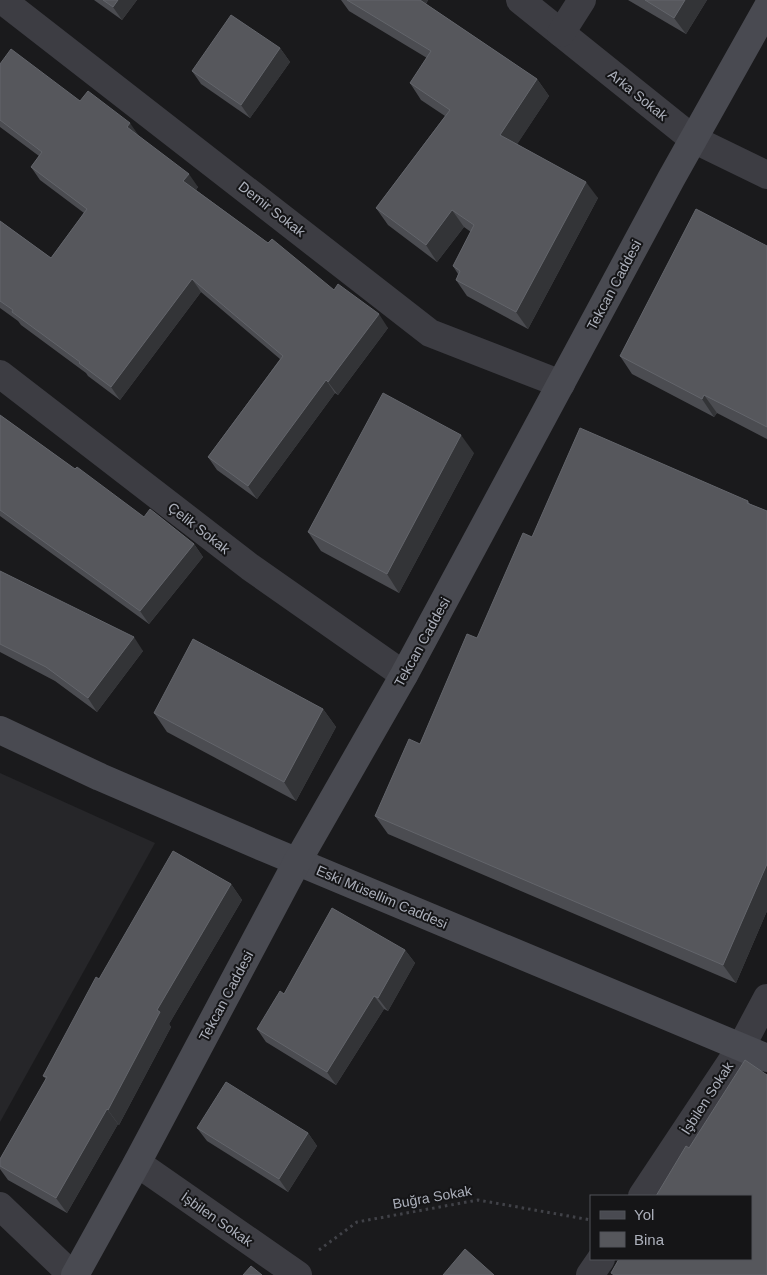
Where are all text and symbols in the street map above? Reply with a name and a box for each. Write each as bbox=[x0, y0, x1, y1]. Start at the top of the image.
street label: Arka Sokak bbox=[605, 66, 672, 124]
street label: Demir Sokak bbox=[235, 178, 309, 241]
street label: Tekcan Caddesi bbox=[584, 237, 644, 333]
street label: Çelik Sokak bbox=[165, 499, 234, 558]
street label: Tekcan Caddesi bbox=[391, 595, 453, 689]
street label: Eski Müsellim Caddesi bbox=[314, 862, 450, 932]
street label: Tekcan Caddesi bbox=[196, 948, 256, 1044]
street label: İşbilen Sokak bbox=[677, 1057, 737, 1137]
street label: Buğra Sokak bbox=[391, 1182, 474, 1212]
street label: İşbilen Sokak bbox=[178, 1188, 257, 1250]
legend bbox=[590, 1195, 752, 1260]
text: Yol bbox=[634, 1206, 654, 1223]
text: Bina bbox=[634, 1231, 665, 1248]

